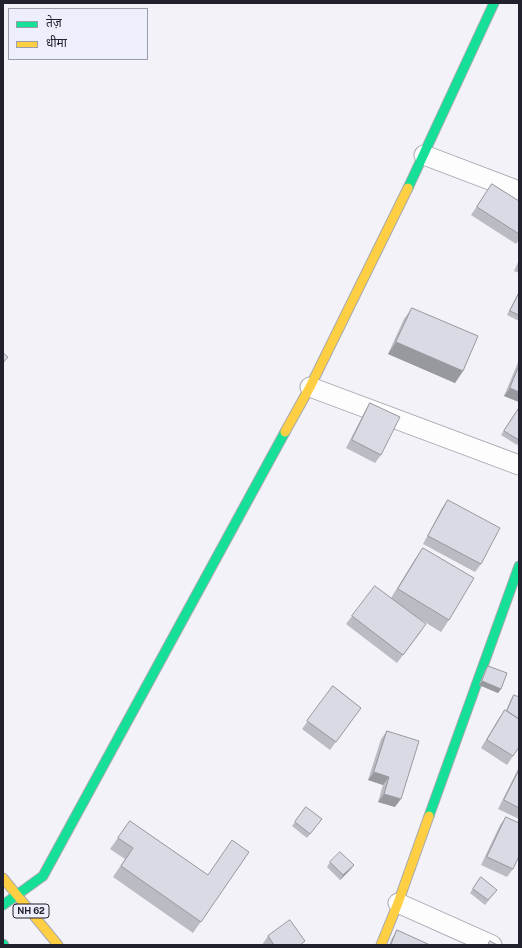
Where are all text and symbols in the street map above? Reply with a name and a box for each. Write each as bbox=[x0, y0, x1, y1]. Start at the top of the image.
legend bbox=[8, 8, 148, 60]
text: तेज़ bbox=[46, 16, 62, 30]
text: धीमा bbox=[46, 36, 67, 50]
road number: NH 62 bbox=[13, 904, 49, 918]

